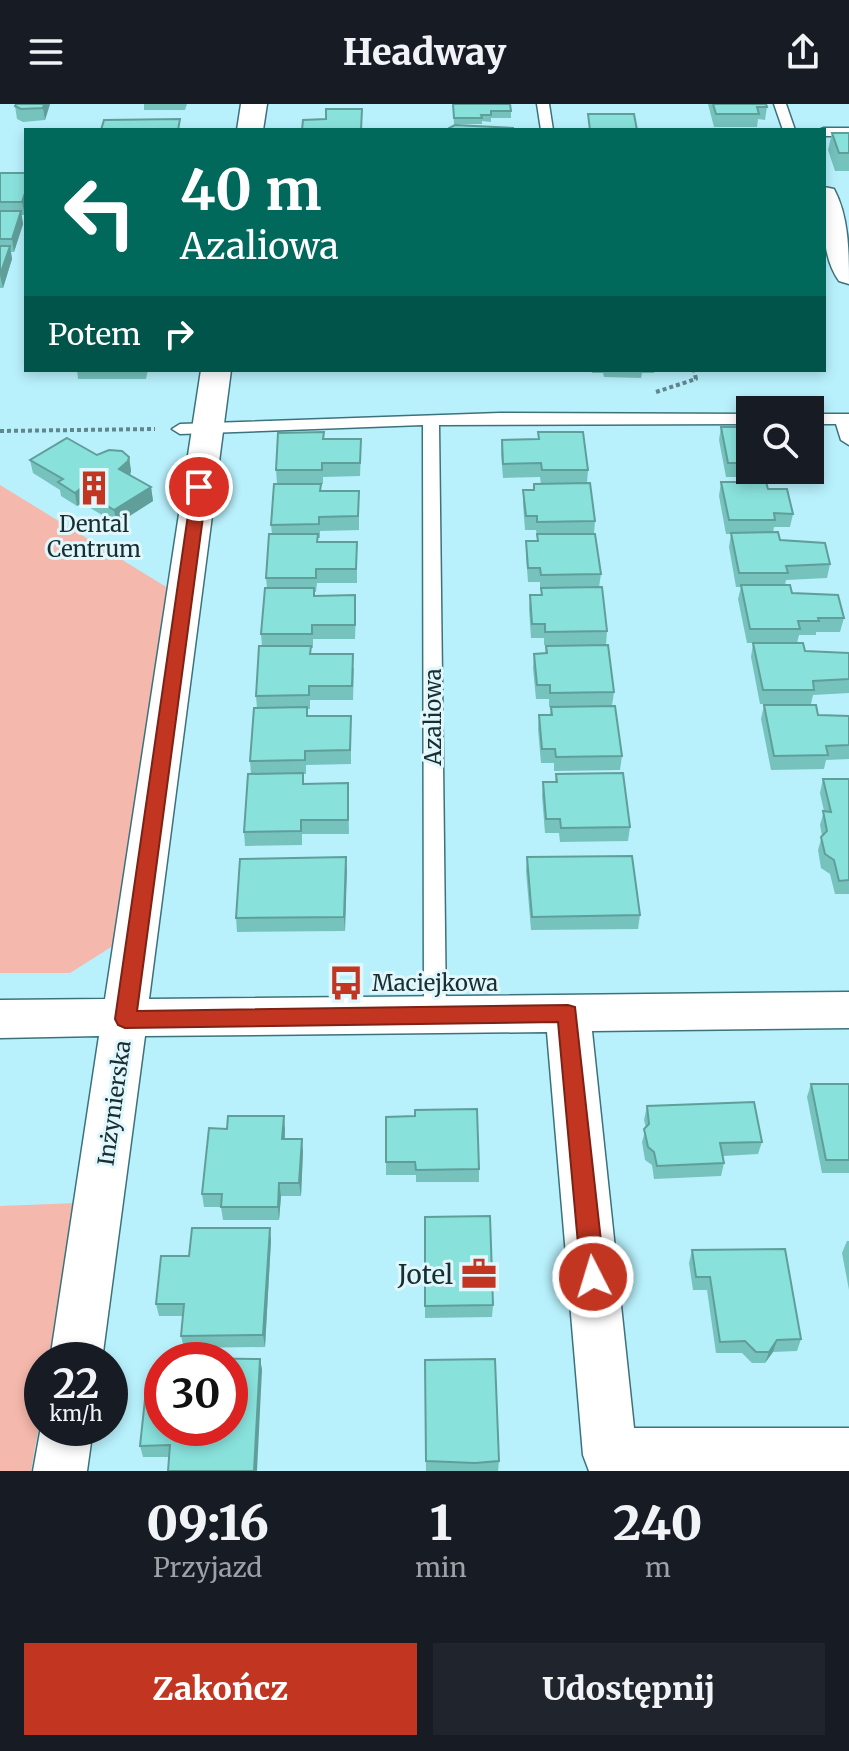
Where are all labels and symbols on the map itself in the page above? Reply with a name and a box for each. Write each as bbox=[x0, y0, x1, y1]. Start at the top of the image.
pin bbox=[165, 453, 233, 521]
building icon: Dental Centrum bbox=[75, 469, 113, 507]
place label: Dental Centrum bbox=[47, 510, 141, 563]
street label: Azaliowa bbox=[419, 668, 447, 767]
bus stop icon: Maciejkowa bbox=[327, 964, 365, 1002]
place label: Maciejkowa bbox=[372, 969, 498, 997]
street label: Inżynierska bbox=[91, 1038, 137, 1167]
position arrow bbox=[551, 1235, 635, 1319]
office icon: Jotel bbox=[460, 1255, 498, 1293]
place label: Jotel bbox=[397, 1258, 453, 1291]
speed limit sign: 30 bbox=[144, 1342, 248, 1446]

